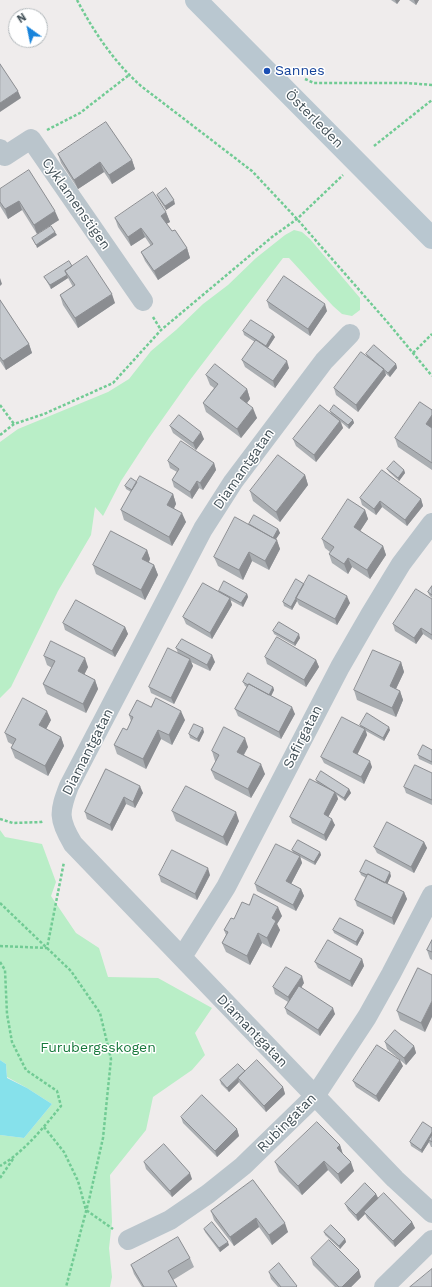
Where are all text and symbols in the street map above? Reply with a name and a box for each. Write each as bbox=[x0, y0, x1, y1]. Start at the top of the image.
north arrow bbox=[8, 8, 48, 48]
text: N bbox=[15, 11, 29, 26]
place label: Sannes bbox=[275, 63, 325, 79]
marker: Sannes bbox=[262, 66, 272, 76]
street label: Österleden bbox=[281, 86, 347, 152]
street label: Cyklamenstigen bbox=[38, 155, 114, 253]
street label: Diamantgatan bbox=[210, 425, 278, 513]
street label: Safirgatan bbox=[280, 703, 326, 771]
street label: Diamantgatan bbox=[59, 706, 117, 798]
street label: Diamantgatan bbox=[213, 991, 291, 1071]
park label: Furubergsskogen bbox=[40, 1040, 156, 1056]
street label: Rubingatan bbox=[254, 1090, 320, 1156]

